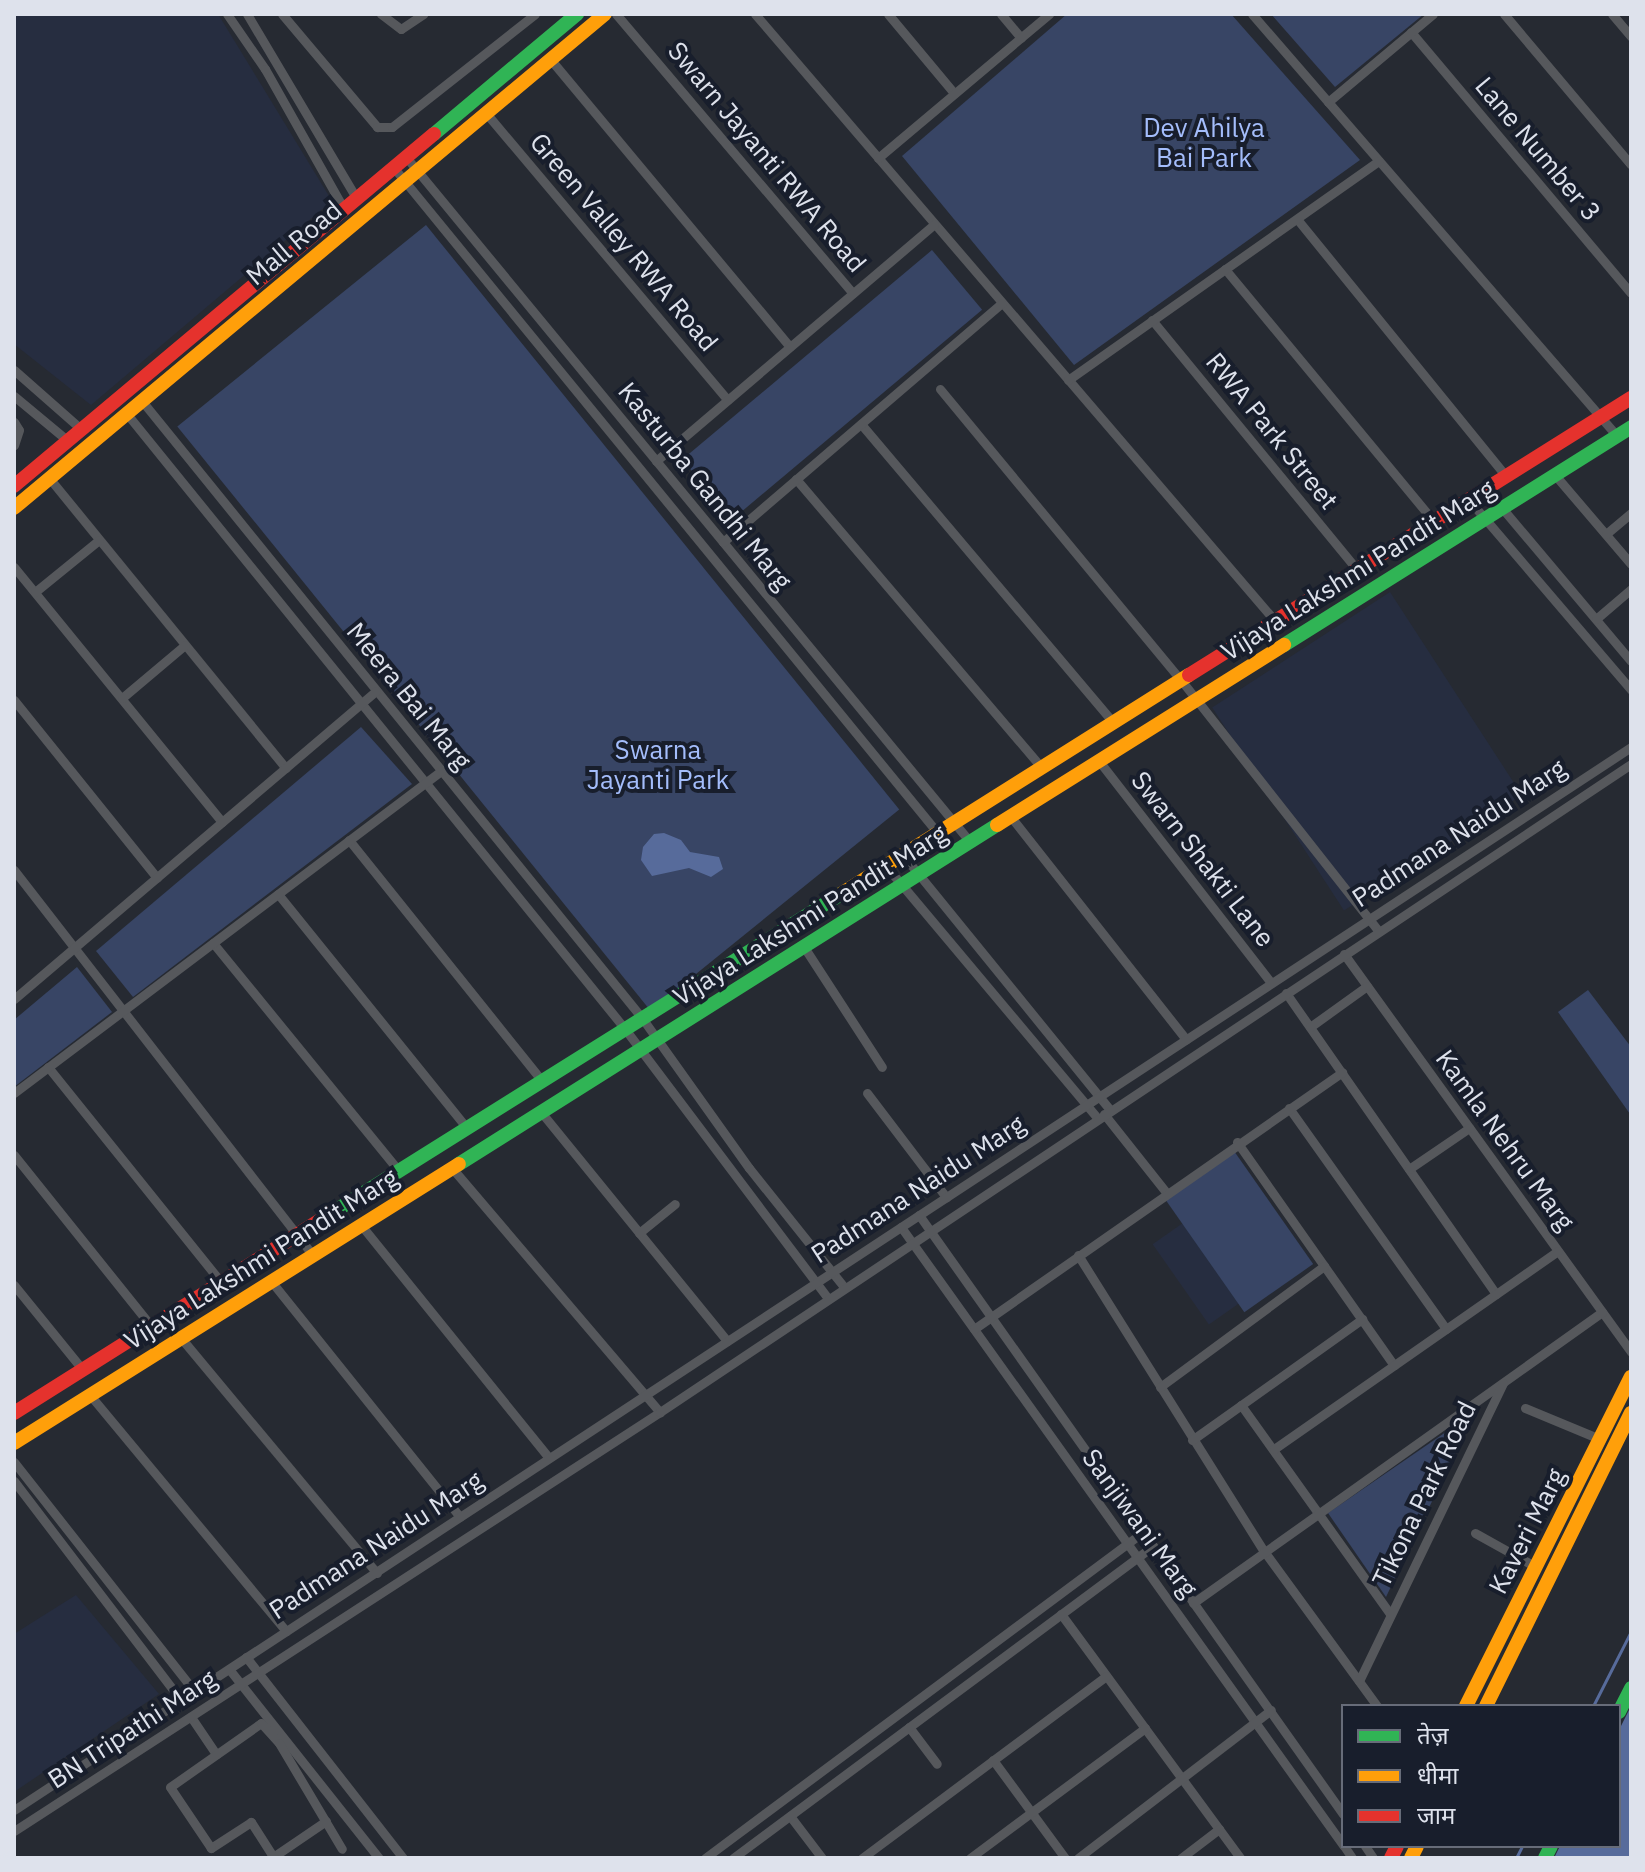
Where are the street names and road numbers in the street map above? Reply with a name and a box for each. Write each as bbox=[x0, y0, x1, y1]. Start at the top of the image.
street label: Swarn Jayanti RWA Road bbox=[661, 35, 873, 279]
street label: Lane Number 3 bbox=[1469, 71, 1607, 227]
street label: Green Valley RWA Road bbox=[524, 127, 724, 357]
street label: Mall Road bbox=[240, 194, 348, 292]
street label: RWA Park Street bbox=[1199, 346, 1345, 516]
street label: Kasturba Gandhi Marg bbox=[612, 376, 798, 596]
street label: Vijaya Lakshmi Pandit Marg bbox=[1215, 473, 1501, 667]
street label: Meera Bai Marg bbox=[340, 616, 478, 776]
street label: Padmana Naidu Marg bbox=[1346, 752, 1572, 914]
street label: Swarn Shakti Lane bbox=[1125, 765, 1281, 953]
street label: Vijaya Lakshmi Pandit Marg bbox=[667, 818, 953, 1012]
street label: Kamla Nehru Marg bbox=[1429, 1044, 1581, 1236]
street label: Padmana Naidu Marg bbox=[805, 1108, 1031, 1270]
street label: Vijaya Lakshmi Pandit Marg bbox=[118, 1162, 404, 1356]
street label: Tikona Park Road bbox=[1366, 1396, 1482, 1592]
street label: Sanjiwani Marg bbox=[1076, 1443, 1204, 1603]
street label: Kaveri Marg bbox=[1482, 1463, 1572, 1599]
street label: Padmana Naidu Marg bbox=[263, 1464, 489, 1626]
street label: BN Tripathi Marg bbox=[42, 1663, 222, 1795]

